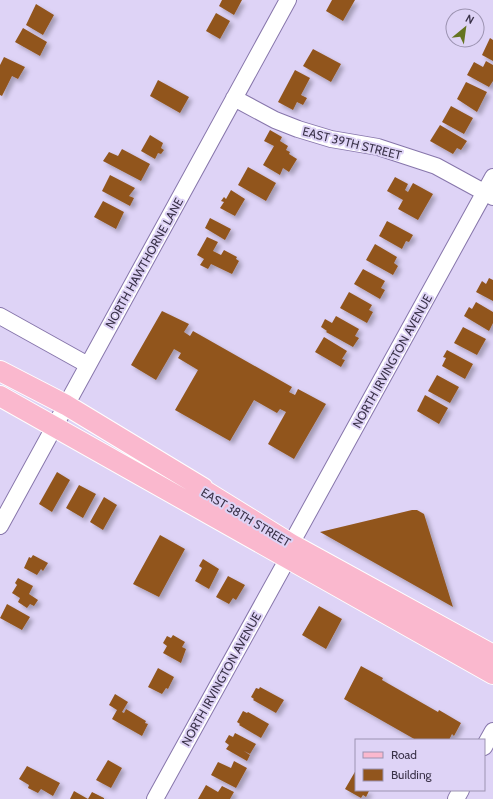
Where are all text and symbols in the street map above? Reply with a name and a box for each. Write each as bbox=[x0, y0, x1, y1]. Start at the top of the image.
north arrow bbox=[445, 8, 485, 48]
text: N bbox=[463, 11, 477, 27]
street label: EAST 39TH STREET bbox=[301, 123, 404, 163]
street label: NORTH HAWTHORNE LANE bbox=[102, 195, 186, 331]
street label: NORTH IRVINGTON AVENUE bbox=[349, 291, 435, 430]
street label: EAST 38TH STREET bbox=[199, 484, 294, 550]
street label: NORTH IRVINGTON AVENUE bbox=[178, 609, 264, 748]
legend bbox=[355, 739, 485, 791]
text: Road bbox=[391, 747, 417, 762]
text: Building bbox=[391, 767, 433, 782]

